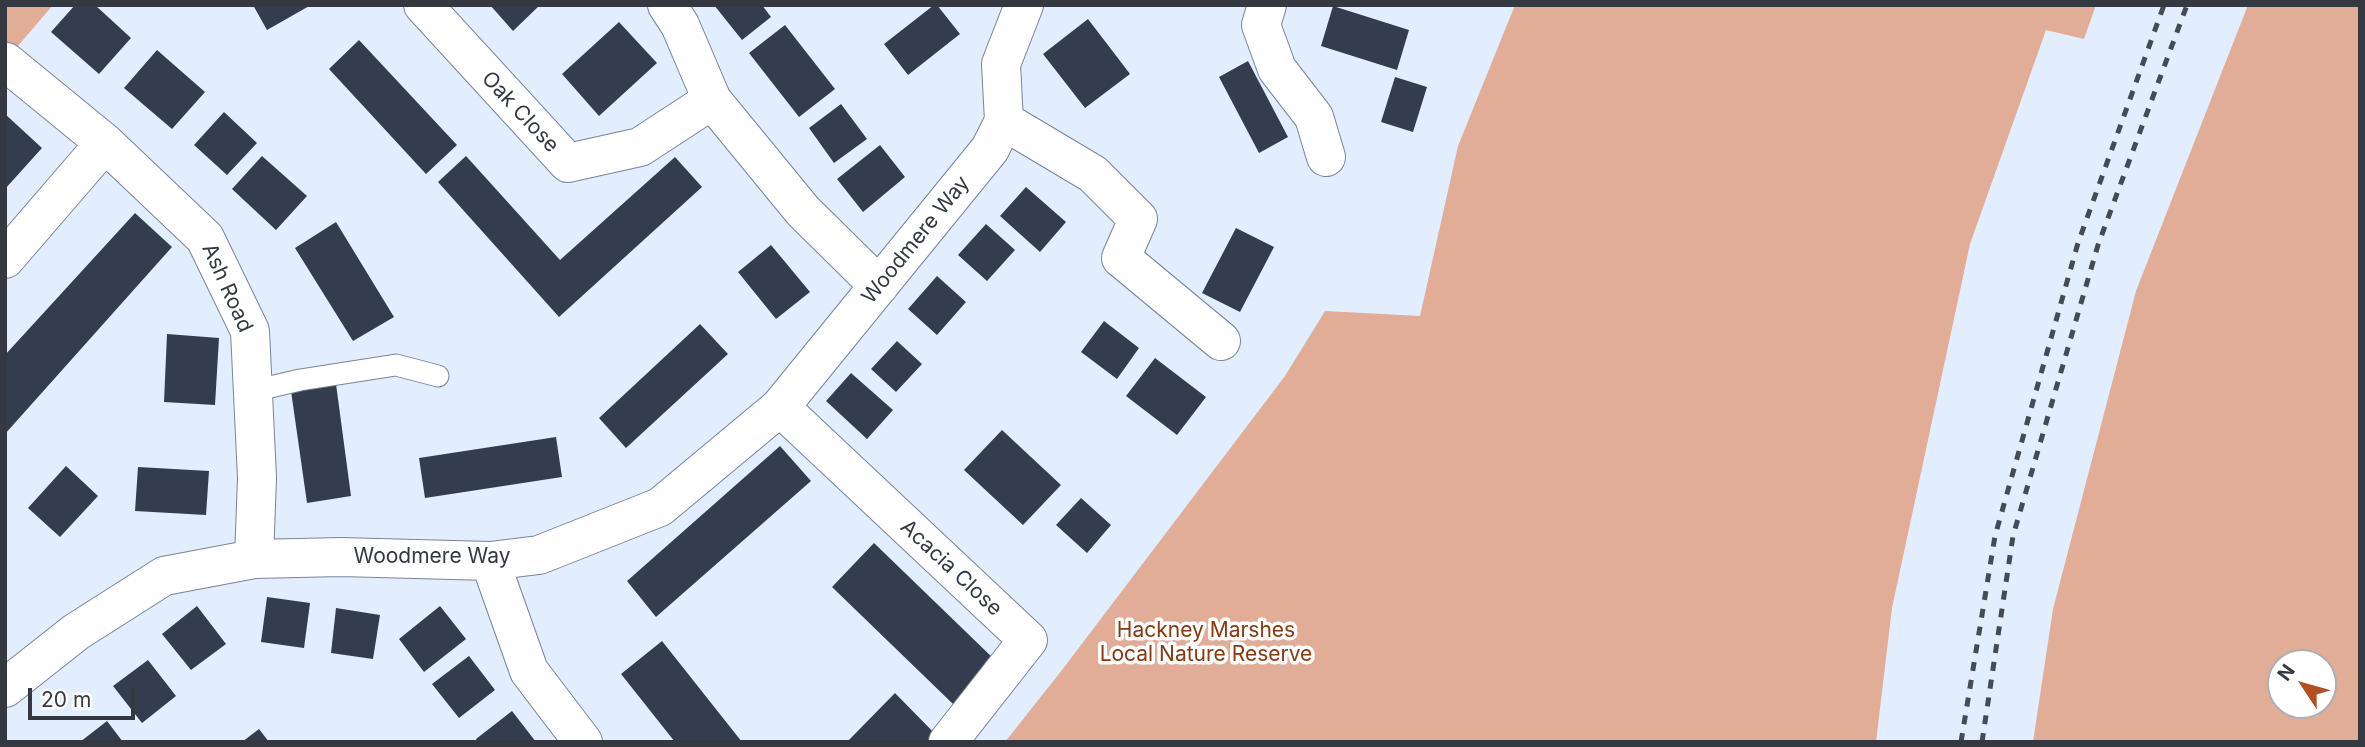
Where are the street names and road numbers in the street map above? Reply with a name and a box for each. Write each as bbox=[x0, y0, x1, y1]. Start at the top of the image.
street label: Oak Close bbox=[476, 66, 564, 158]
street label: Woodmere Way bbox=[857, 171, 975, 309]
street label: Ash Road bbox=[196, 240, 258, 336]
street label: Acacia Close bbox=[895, 515, 1007, 621]
street label: Woodmere Way bbox=[354, 544, 510, 570]

